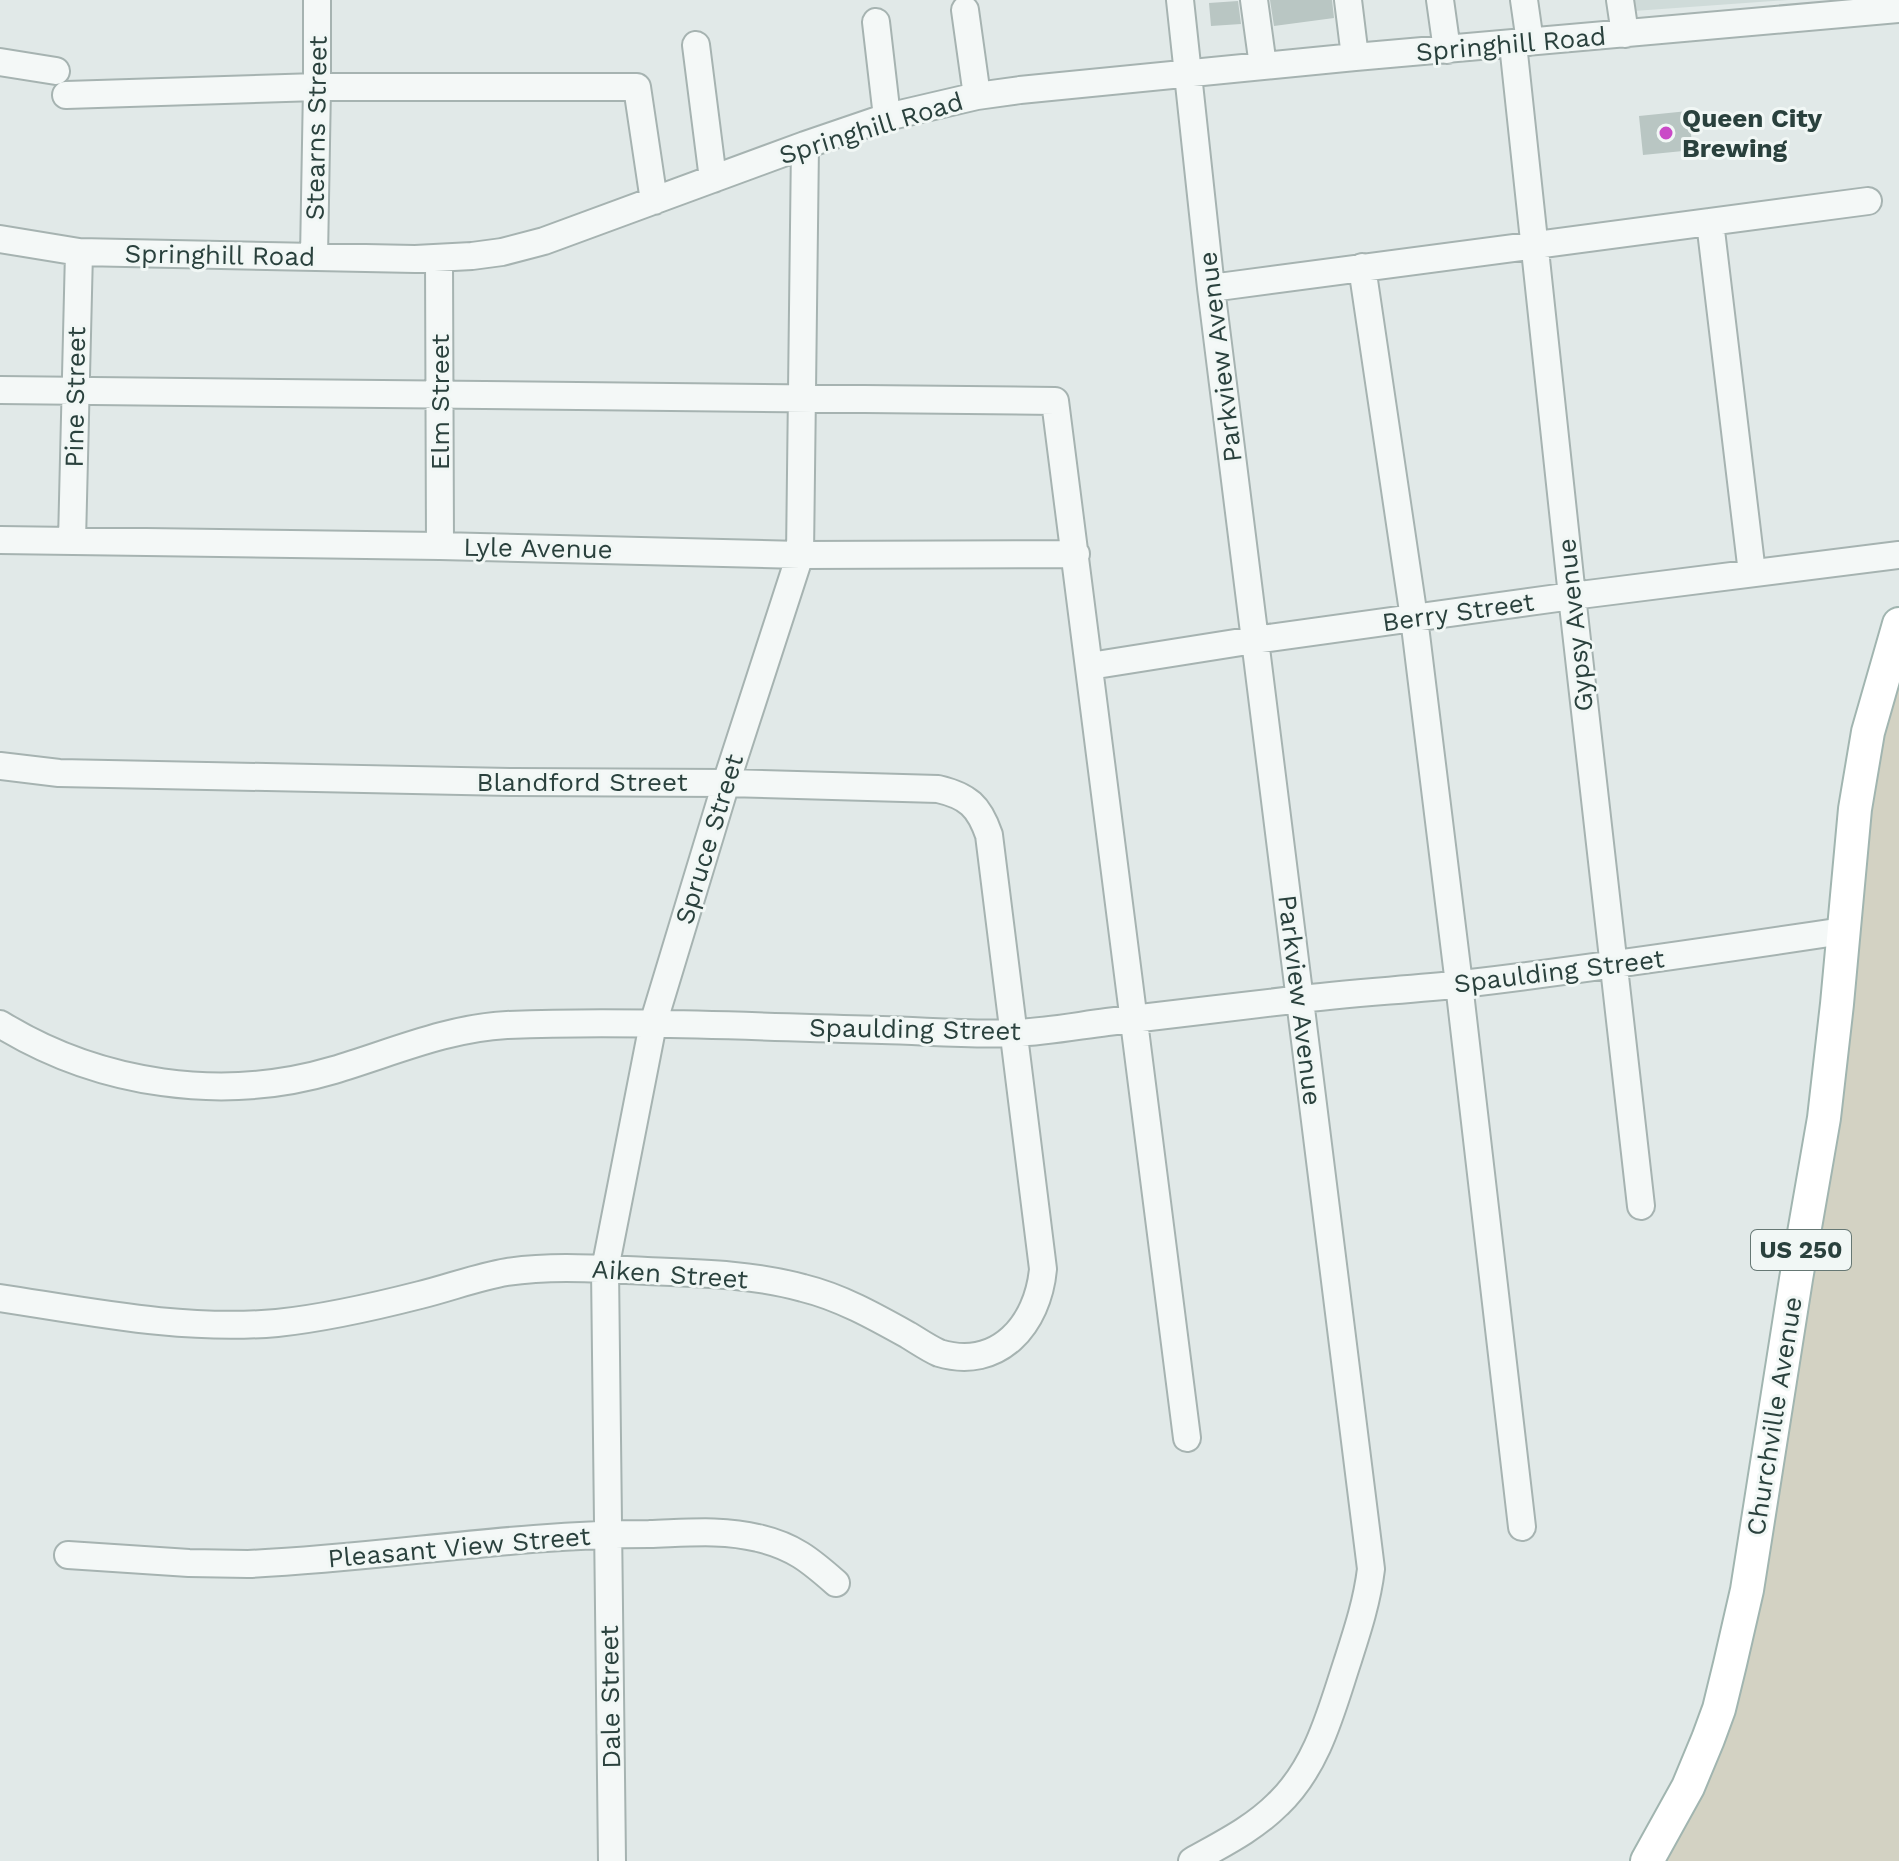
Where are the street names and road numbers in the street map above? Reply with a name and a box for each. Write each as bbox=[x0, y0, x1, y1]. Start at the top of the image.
street label: Springhill Road bbox=[1415, 21, 1607, 67]
street label: Stearns Street bbox=[299, 35, 333, 221]
street label: Springhill Road bbox=[775, 86, 967, 170]
street label: Springhill Road bbox=[124, 238, 316, 272]
street label: Parkview Avenue bbox=[1192, 250, 1248, 464]
street label: Pine Street bbox=[59, 326, 91, 468]
street label: Elm Street bbox=[425, 334, 455, 470]
street label: Lyle Avenue bbox=[463, 532, 613, 564]
street label: Gypsy Avenue bbox=[1551, 537, 1599, 713]
street label: Berry Street bbox=[1380, 586, 1536, 638]
street label: Spruce Street bbox=[669, 750, 749, 928]
street label: Blandford Street bbox=[476, 767, 688, 797]
street label: Parkview Avenue bbox=[1272, 893, 1328, 1107]
street label: Spaulding Street bbox=[1452, 943, 1666, 999]
street label: Spaulding Street bbox=[809, 1012, 1021, 1046]
road number: US 250 bbox=[1751, 1230, 1851, 1270]
street label: Aiken Street bbox=[591, 1254, 749, 1294]
street label: Churchville Avenue bbox=[1740, 1294, 1808, 1538]
street label: Pleasant View Street bbox=[326, 1521, 592, 1573]
street label: Dale Street bbox=[594, 1625, 626, 1769]

